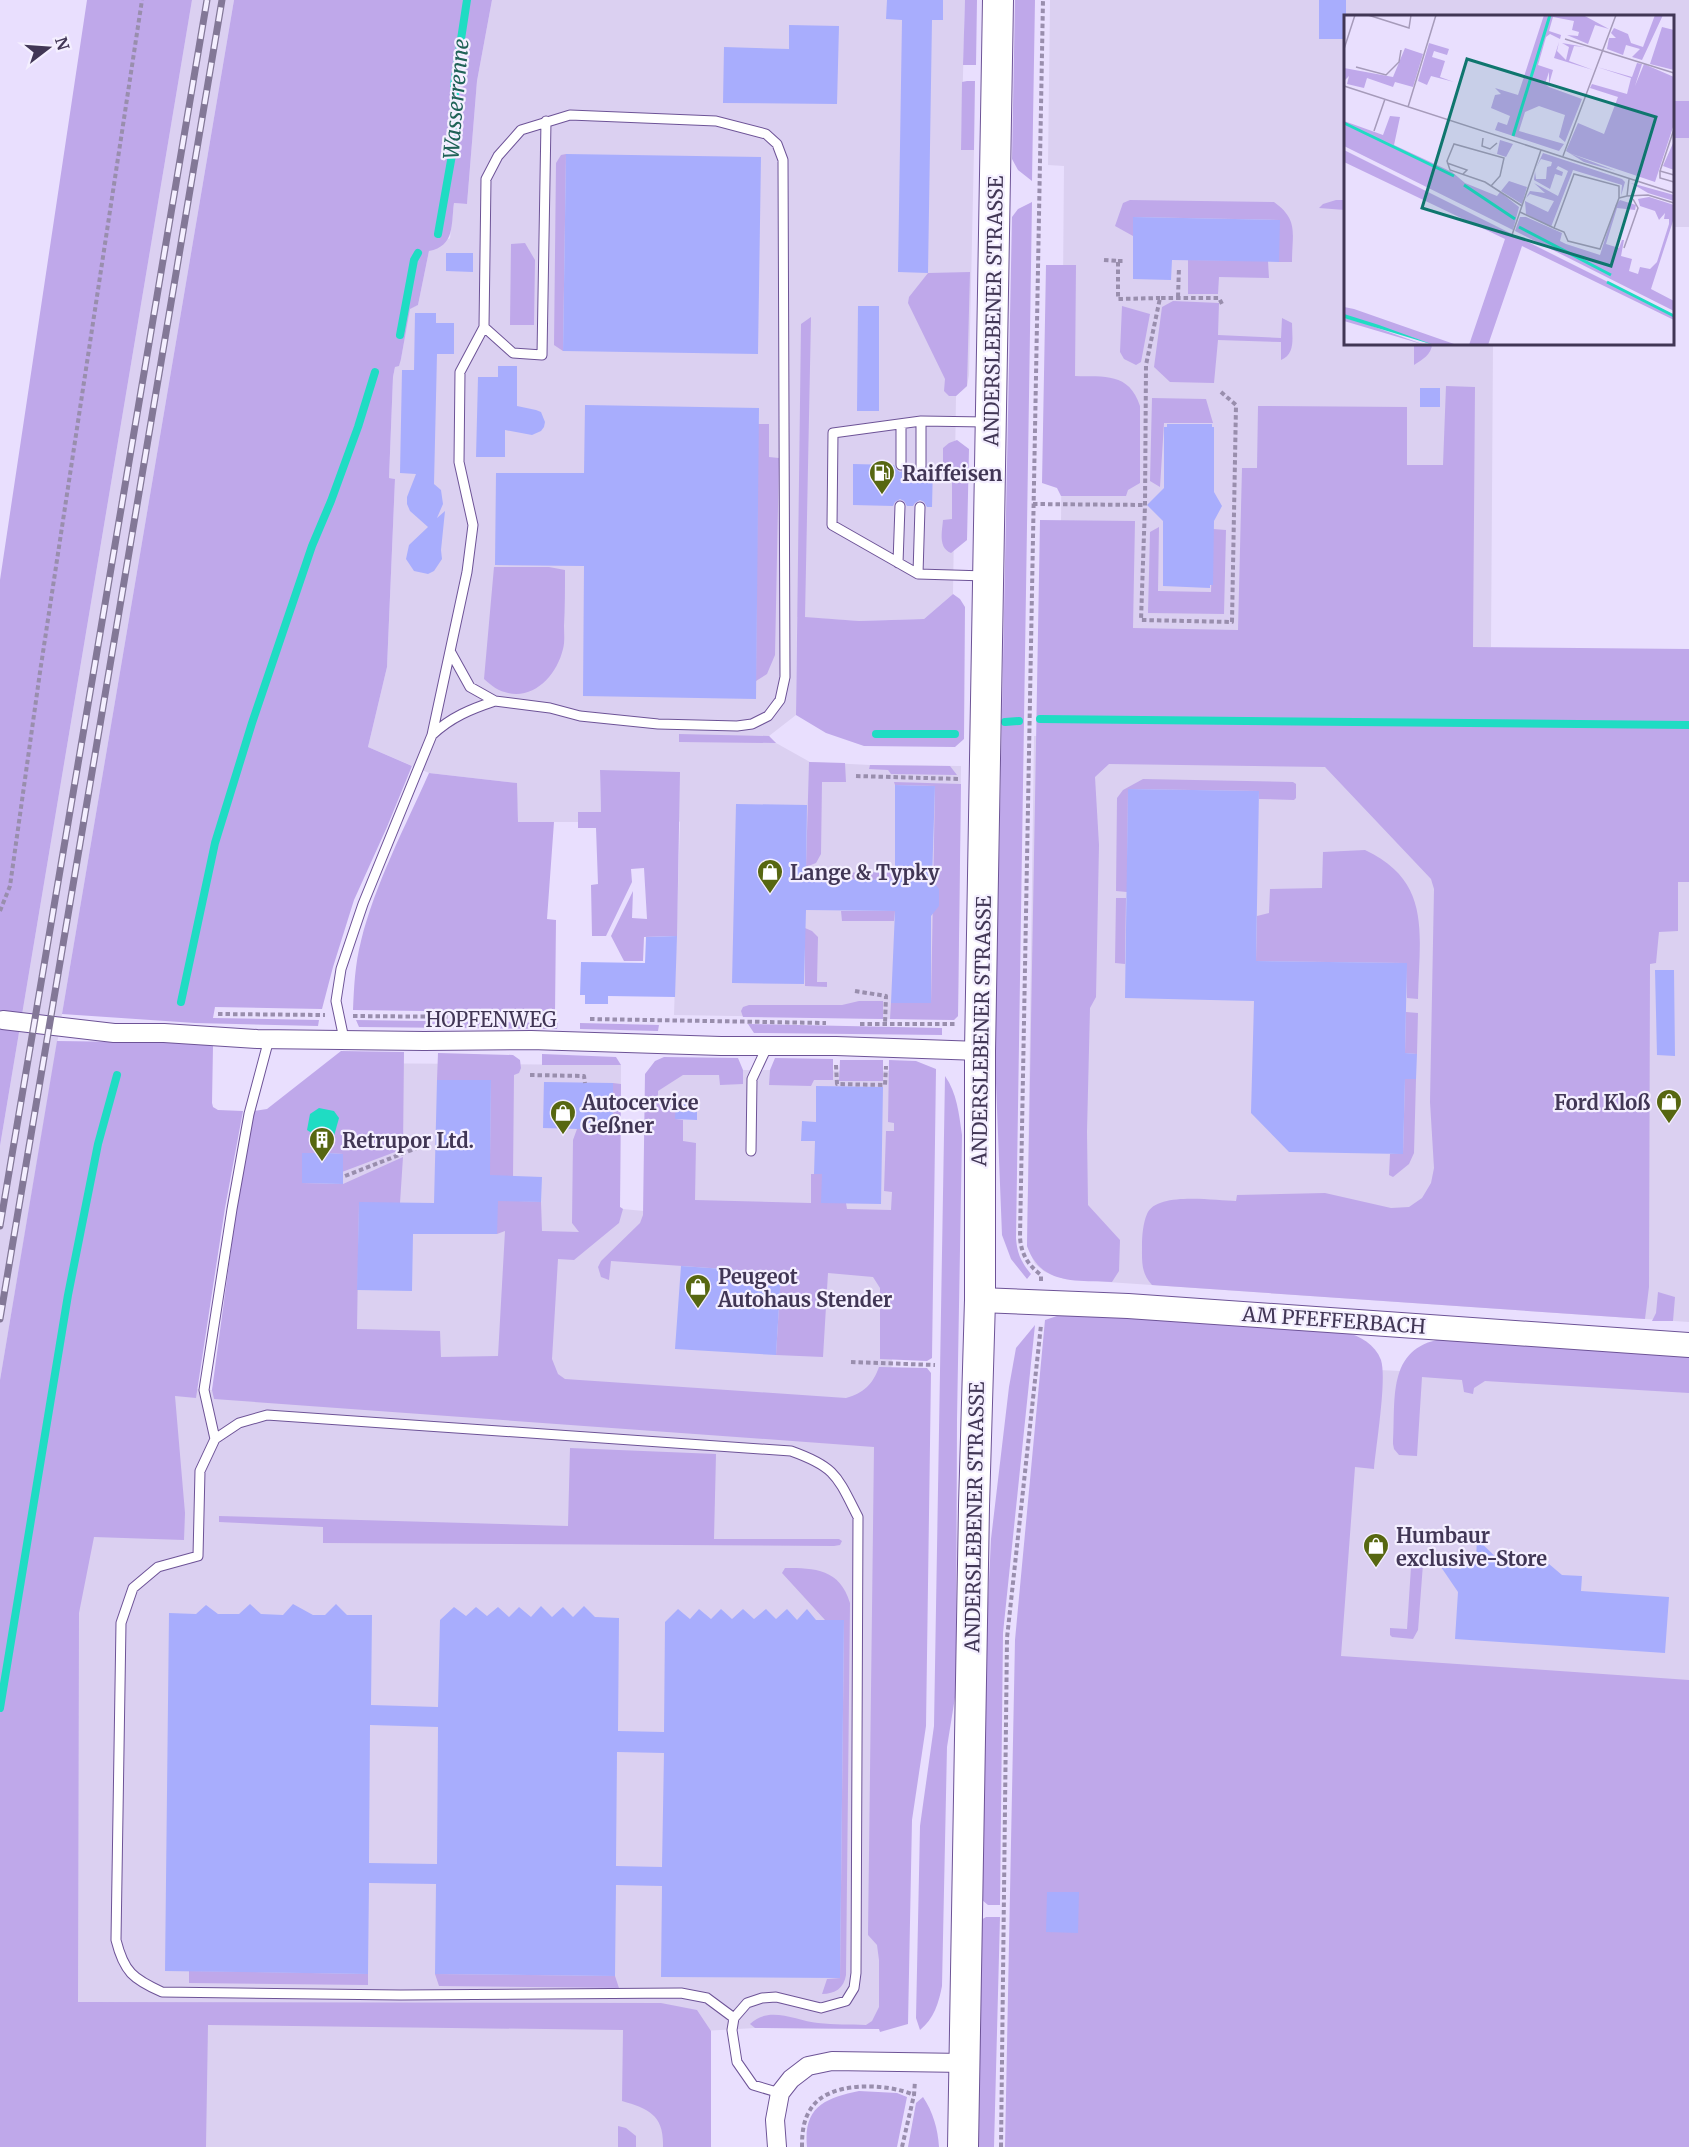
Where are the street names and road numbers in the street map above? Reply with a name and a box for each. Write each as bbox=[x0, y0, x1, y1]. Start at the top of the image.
street label: ANDERSLEBENER STRASSE bbox=[978, 175, 1008, 448]
street label: ANDERSLEBENER STRASSE bbox=[966, 895, 996, 1168]
street label: HOPFENWEG bbox=[425, 1007, 557, 1032]
street label: AM PFEFFERBACH bbox=[1240, 1301, 1427, 1339]
street label: ANDERSLEBENER STRASSE bbox=[959, 1381, 989, 1654]

